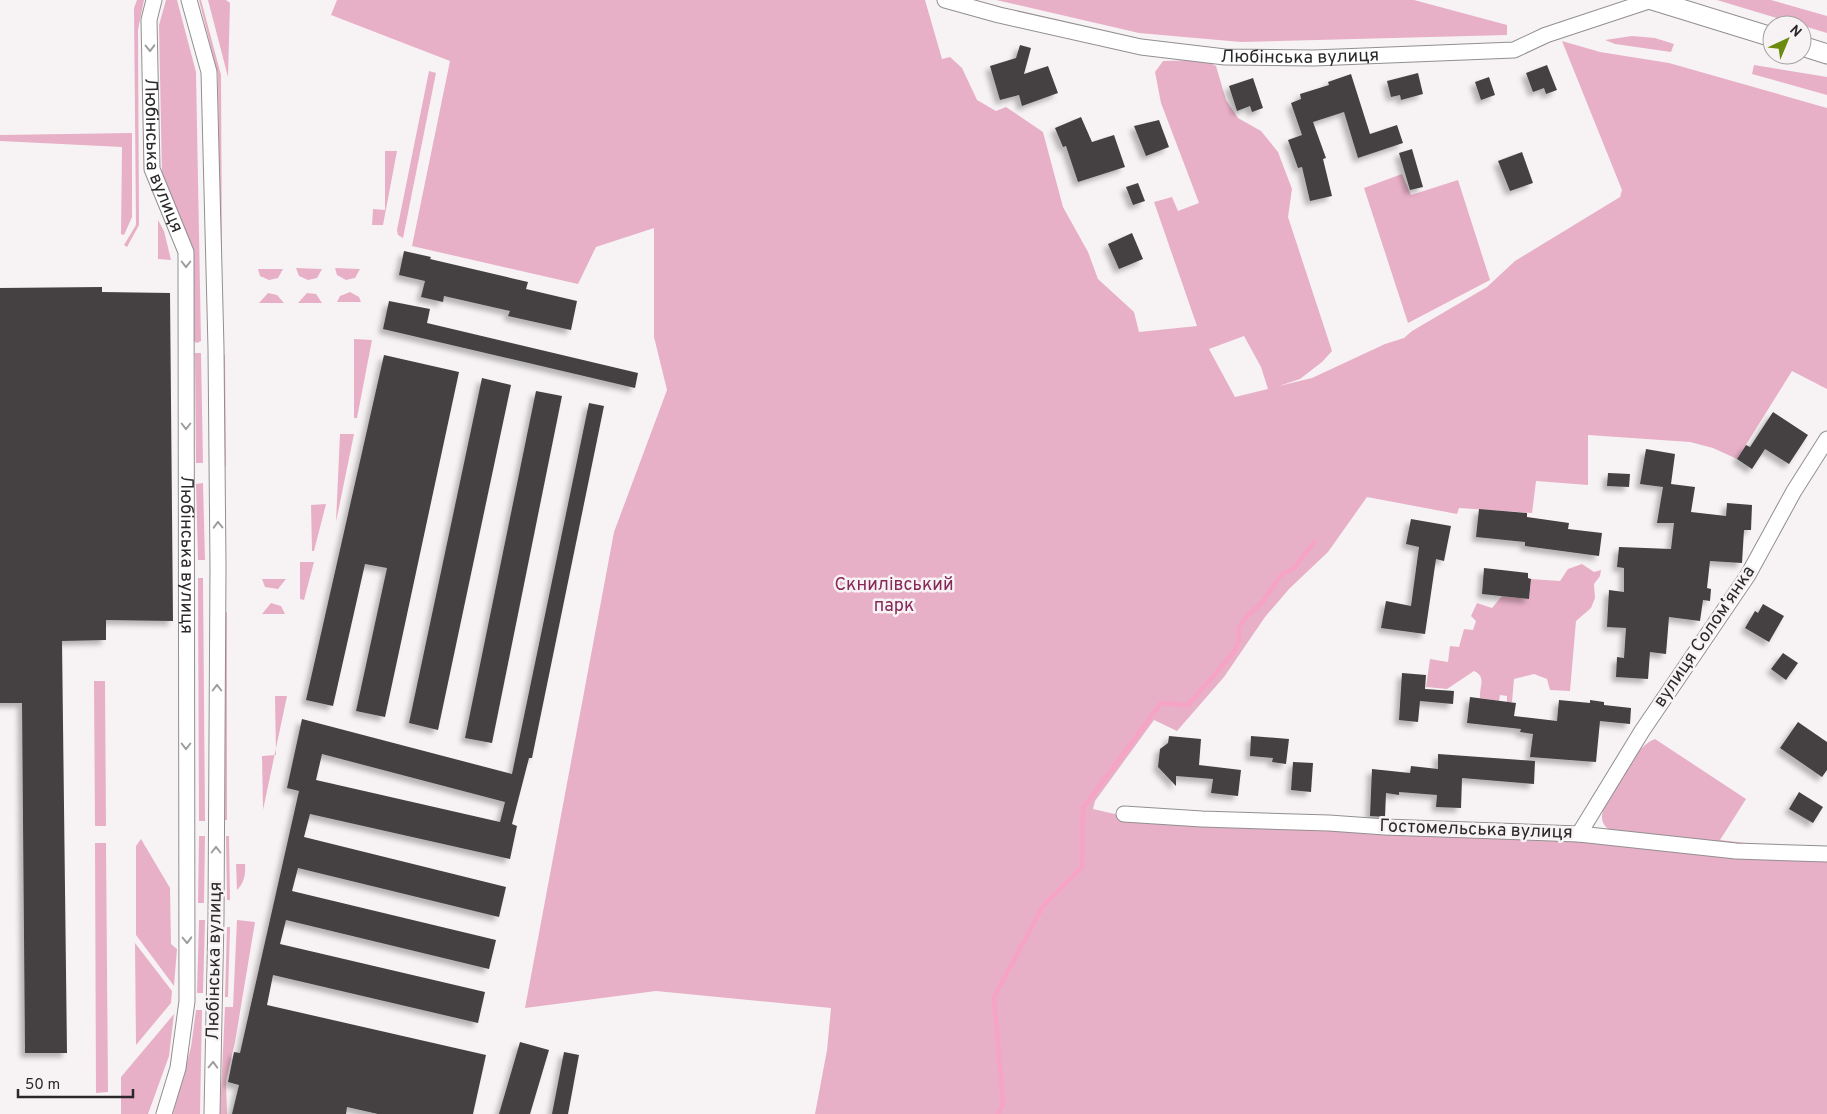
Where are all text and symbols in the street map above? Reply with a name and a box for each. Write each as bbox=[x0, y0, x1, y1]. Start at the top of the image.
north arrow bbox=[1762, 15, 1812, 65]
text: N bbox=[1785, 22, 1805, 41]
one-way arrow bbox=[144, 44, 155, 52]
street label: Любінська вулиця bbox=[1220, 44, 1380, 70]
street label: Любінська вулиця bbox=[139, 78, 188, 236]
one-way arrow bbox=[181, 260, 191, 268]
one-way arrow bbox=[181, 422, 191, 430]
street label: Любінська вулиця bbox=[175, 475, 198, 634]
one-way arrow bbox=[212, 521, 223, 529]
street label: вулиця Соломʼянка bbox=[1649, 562, 1761, 712]
park label: Скнилівський парк bbox=[834, 574, 954, 618]
one-way arrow bbox=[212, 684, 222, 692]
one-way arrow bbox=[181, 742, 191, 750]
street label: Гостомельська вулиця bbox=[1379, 815, 1573, 845]
one-way arrow bbox=[211, 846, 221, 854]
street label: Любінська вулиця bbox=[202, 881, 228, 1041]
one-way arrow bbox=[182, 936, 192, 944]
one-way arrow bbox=[208, 1061, 218, 1069]
scale bar bbox=[18, 1066, 132, 1098]
text: 50 m bbox=[25, 1076, 60, 1095]

